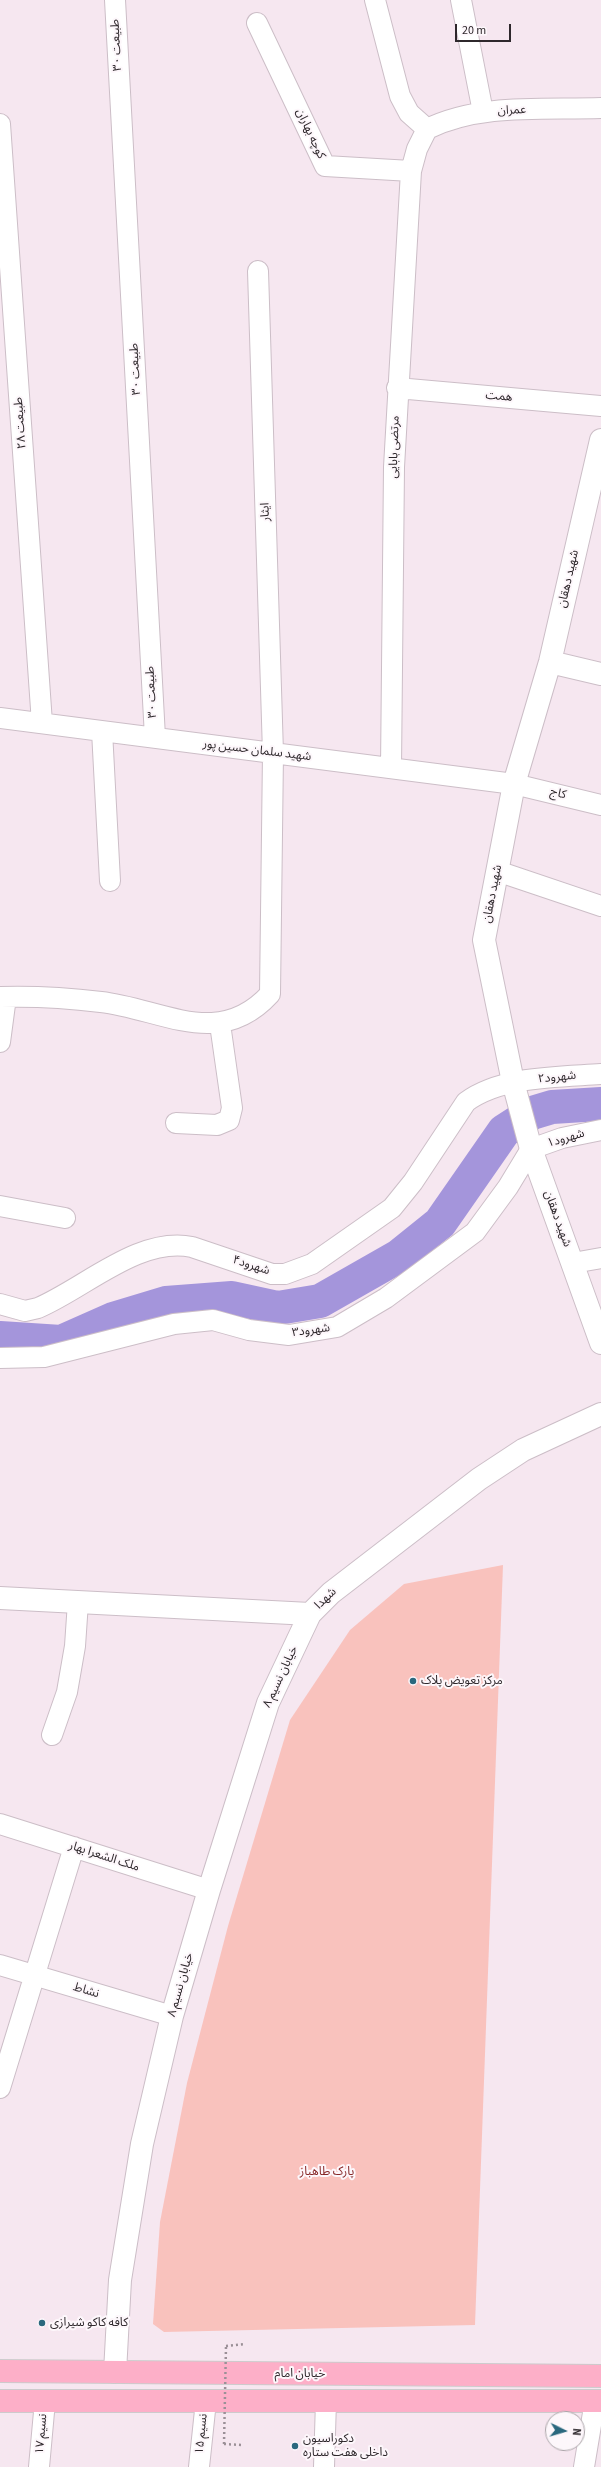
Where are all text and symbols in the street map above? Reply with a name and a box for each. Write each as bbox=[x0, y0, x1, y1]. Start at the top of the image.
scale bar bbox=[457, 16, 513, 42]
street label: طبیعت ۳۰ bbox=[108, 19, 126, 71]
text: 20 m bbox=[462, 22, 486, 39]
street label: عمران bbox=[498, 103, 526, 119]
street label: کوچه بهاران bbox=[292, 107, 328, 161]
street label: طبیعت ۳۰ bbox=[127, 343, 145, 395]
street label: همت bbox=[485, 389, 513, 405]
street label: طبیعت ۲۸ bbox=[12, 396, 30, 450]
street label: مرتضی بابایی bbox=[387, 415, 403, 479]
street label: ایثار bbox=[258, 502, 274, 522]
street label: شهید دهقان bbox=[555, 549, 583, 609]
street label: طبیعت ۳۰ bbox=[143, 666, 161, 718]
street label: شهید سلمان حسین پور bbox=[202, 737, 312, 765]
street label: کاج bbox=[548, 785, 568, 803]
street label: شهید دهقان bbox=[480, 864, 506, 924]
street label: شهرود۲ bbox=[537, 1069, 577, 1087]
street label: شهرود۱ bbox=[546, 1127, 586, 1151]
street label: شهید دهقان bbox=[540, 1189, 574, 1249]
street label: شهرود۴ bbox=[231, 1253, 271, 1279]
street label: شهرود۳ bbox=[291, 1321, 331, 1341]
street label: شهدا bbox=[312, 1585, 340, 1613]
street label: خیابان نسیم ۸ bbox=[260, 1644, 302, 1710]
place label: مرکز تعویض پلاک bbox=[421, 1674, 503, 1688]
marker: مرکز تعویض پلاک bbox=[408, 1676, 418, 1686]
street label: ملک الشعرا بهار bbox=[67, 1839, 141, 1875]
street label: خیابان نسیم ۸ bbox=[165, 1951, 197, 2019]
street label: نشاط bbox=[71, 1980, 101, 2002]
park label: پارک طاهباز bbox=[300, 2165, 354, 2179]
place label: کافه کاکو شیرازی bbox=[50, 2316, 128, 2330]
marker: کافه کاکو شیرازی bbox=[37, 2318, 47, 2328]
street label: خیابان امام bbox=[275, 2367, 325, 2381]
north arrow bbox=[545, 2411, 585, 2451]
street label: نسیم ۱۷ bbox=[33, 2413, 51, 2455]
street label: نسیم ۱۵ bbox=[193, 2413, 211, 2455]
text: N bbox=[569, 2428, 584, 2436]
place label: دکوراسیون داخلی هفت ستاره bbox=[303, 2432, 388, 2460]
marker: دکوراسیون داخلی هفت ستاره bbox=[290, 2441, 300, 2451]

